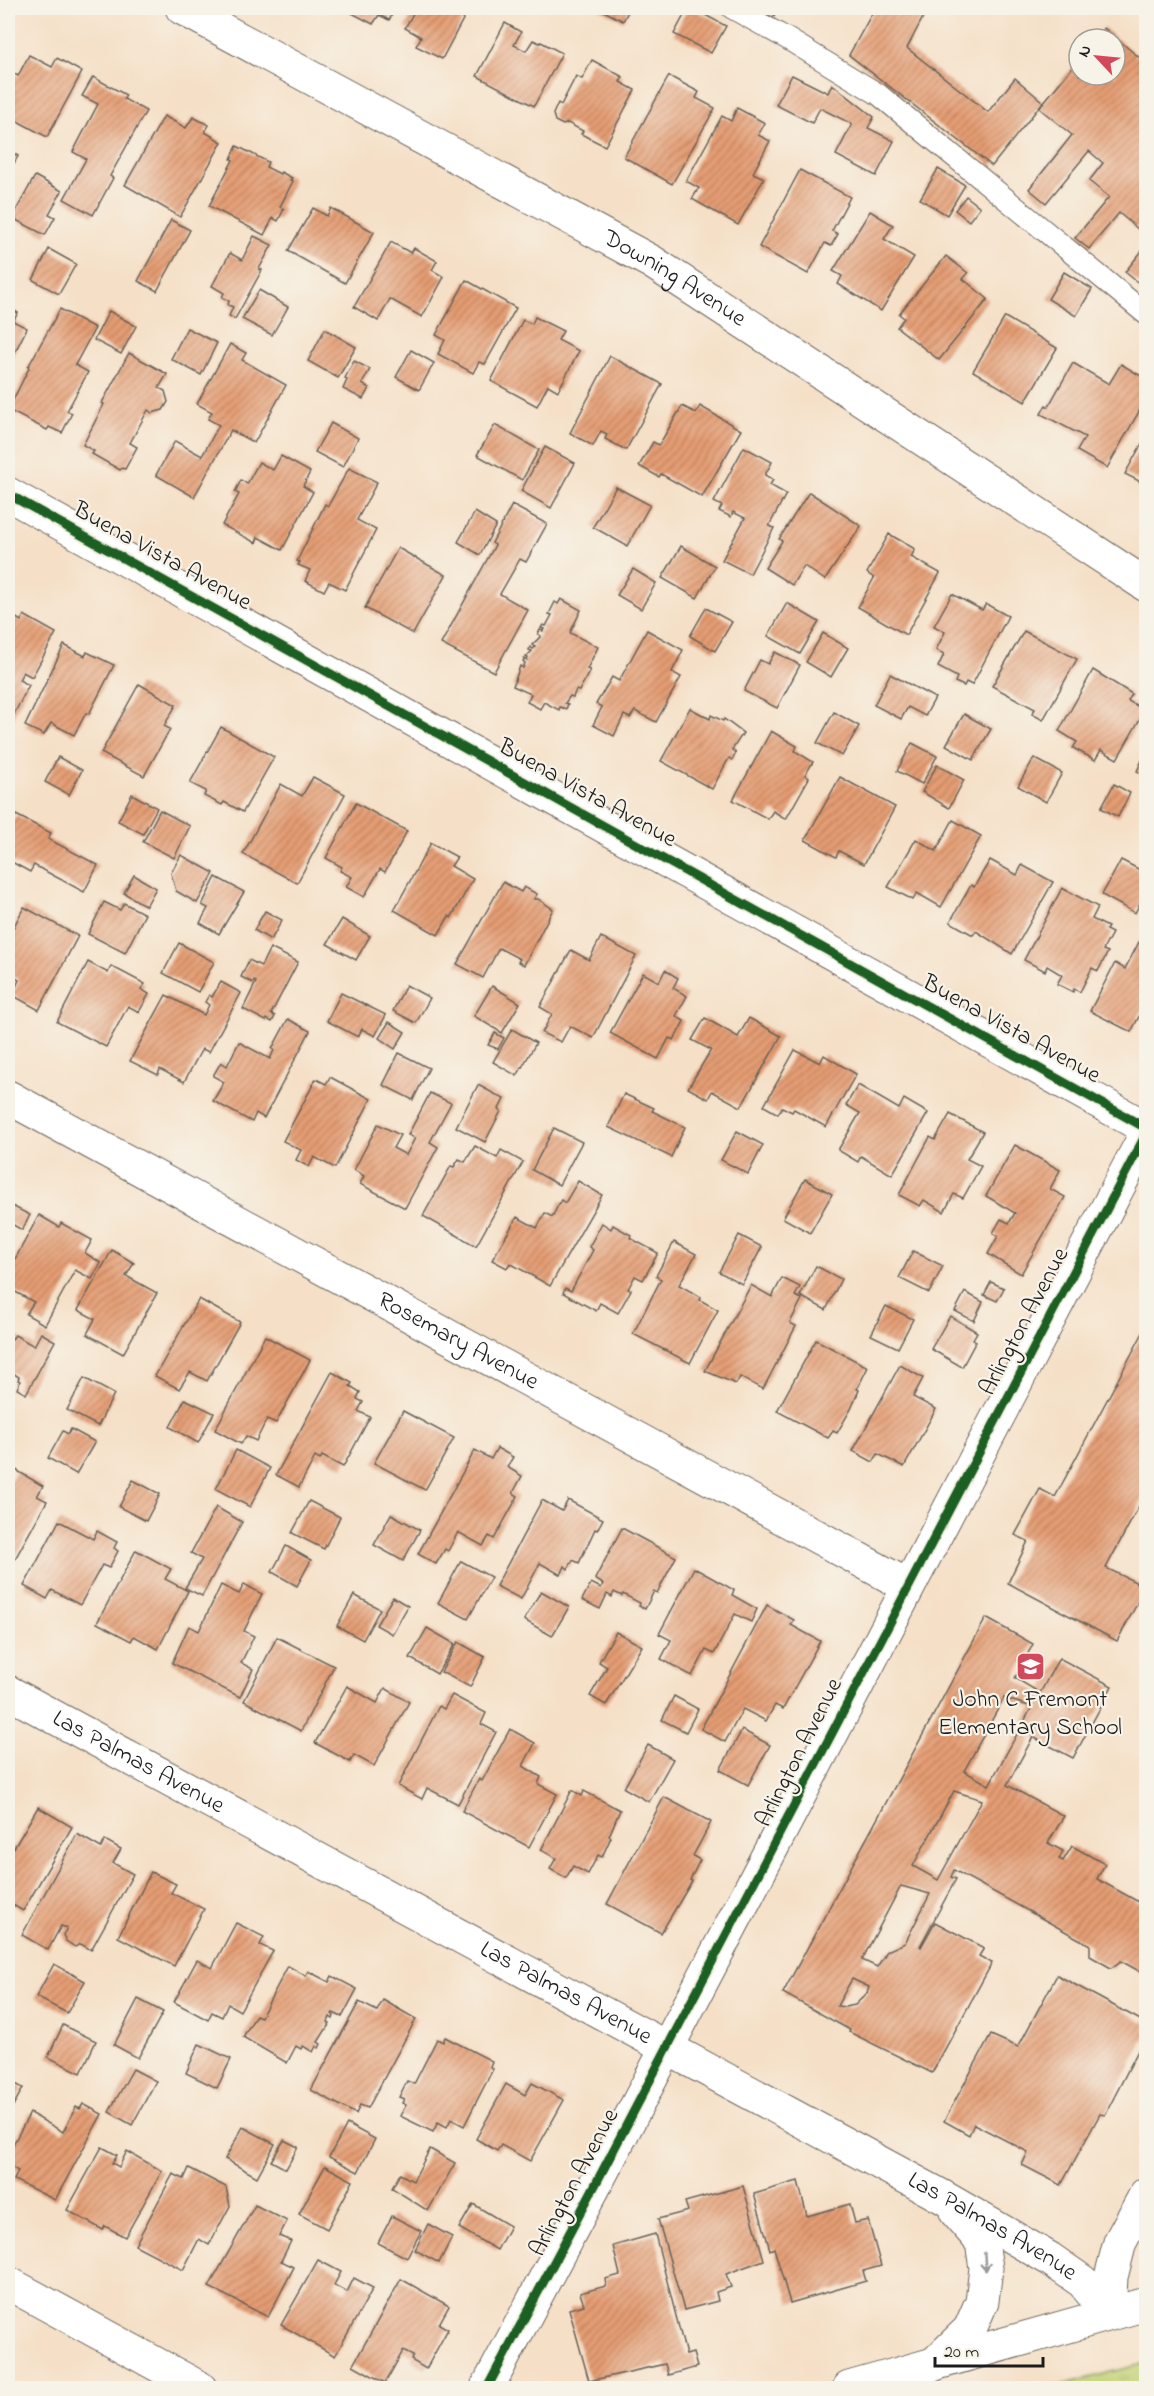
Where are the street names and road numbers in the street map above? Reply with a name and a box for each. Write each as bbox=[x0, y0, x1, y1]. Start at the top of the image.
street label: Downing Avenue bbox=[596, 221, 753, 336]
street label: Buena Vista Avenue bbox=[66, 493, 258, 621]
street label: Buena Vista Avenue bbox=[491, 730, 683, 858]
street label: Buena Vista Avenue bbox=[915, 966, 1107, 1094]
street label: Arlington Avenue bbox=[971, 1241, 1079, 1402]
street label: Rosemary Avenue bbox=[371, 1283, 545, 1400]
street label: Arlington Avenue bbox=[747, 1672, 853, 1834]
street label: Las Palmas Avenue bbox=[46, 1702, 231, 1823]
street label: Las Palmas Avenue bbox=[473, 1932, 658, 2054]
street label: Arlington Avenue bbox=[521, 2102, 629, 2263]
street label: Las Palmas Avenue bbox=[901, 2163, 1084, 2290]

